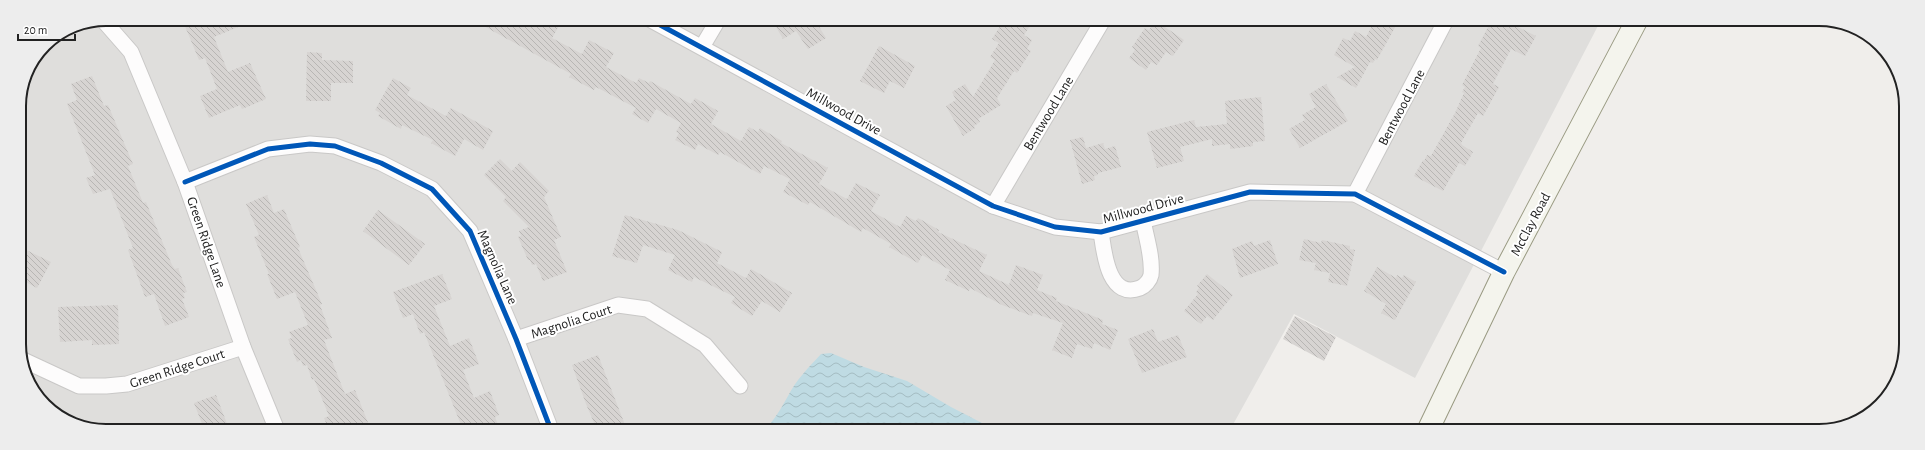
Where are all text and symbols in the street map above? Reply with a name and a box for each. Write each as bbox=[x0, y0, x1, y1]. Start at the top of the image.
scale bar bbox=[18, 16, 75, 42]
text: 20 m bbox=[24, 24, 47, 36]
street label: Bentwood Lane bbox=[1376, 67, 1428, 148]
street label: Bentwood Lane bbox=[1021, 74, 1076, 153]
street label: Millwood Drive bbox=[804, 86, 883, 138]
street label: Millwood Drive bbox=[1101, 191, 1185, 226]
street label: McClay Road bbox=[1508, 191, 1553, 258]
street label: Green Ridge Lane bbox=[184, 195, 228, 289]
street label: Magnolia Lane bbox=[474, 228, 520, 307]
street label: Magnolia Court bbox=[529, 302, 614, 342]
street label: Green Ridge Court bbox=[128, 347, 227, 391]

